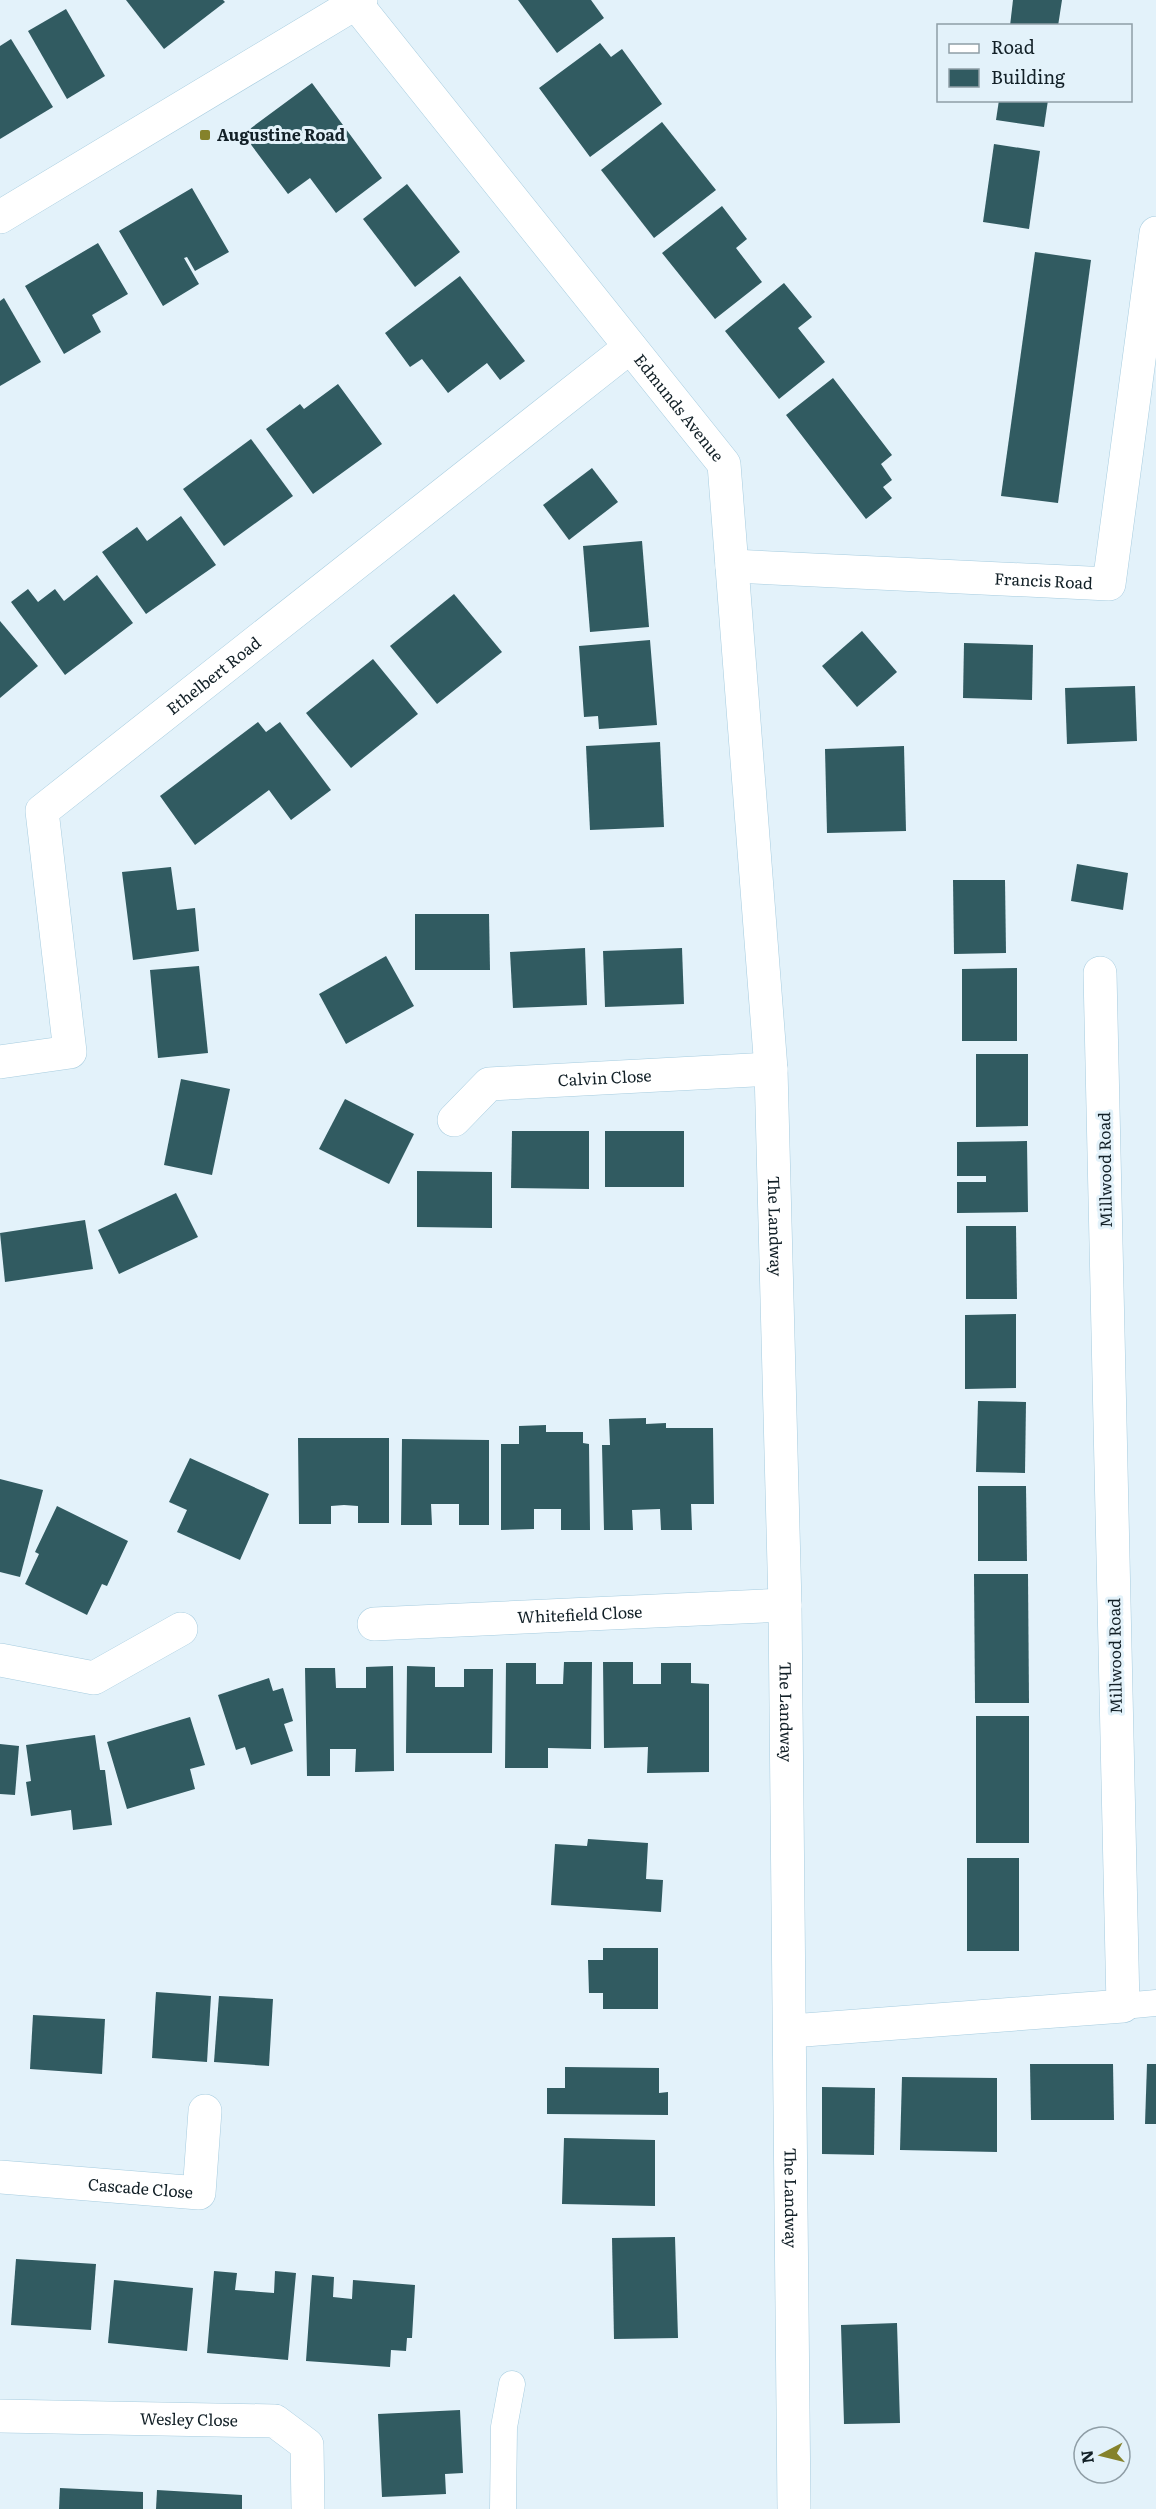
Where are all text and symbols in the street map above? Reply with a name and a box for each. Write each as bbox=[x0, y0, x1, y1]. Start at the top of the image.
legend bbox=[937, 24, 1132, 102]
text: Road bbox=[991, 33, 1035, 60]
text: Building bbox=[991, 63, 1066, 90]
place label: Augustine Road bbox=[217, 122, 346, 146]
marker: Augustine Road bbox=[198, 128, 212, 142]
street label: Edmunds Avenue bbox=[629, 348, 730, 466]
street label: Francis Road bbox=[994, 566, 1094, 594]
street label: Ethelbert Road bbox=[161, 630, 266, 720]
street label: Calvin Close bbox=[557, 1062, 652, 1091]
street label: Millwood Road bbox=[1091, 1112, 1117, 1228]
street label: The Landway bbox=[763, 1175, 789, 1277]
street label: Millwood Road bbox=[1101, 1598, 1127, 1714]
street label: Whitefield Close bbox=[517, 1599, 643, 1628]
street label: The Landway bbox=[775, 1662, 800, 1763]
street label: The Landway bbox=[779, 2148, 804, 2249]
street label: Cascade Close bbox=[87, 2171, 194, 2203]
street label: Wesley Close bbox=[140, 2406, 238, 2431]
north arrow bbox=[1072, 2425, 1132, 2485]
text: N bbox=[1073, 2449, 1099, 2465]

